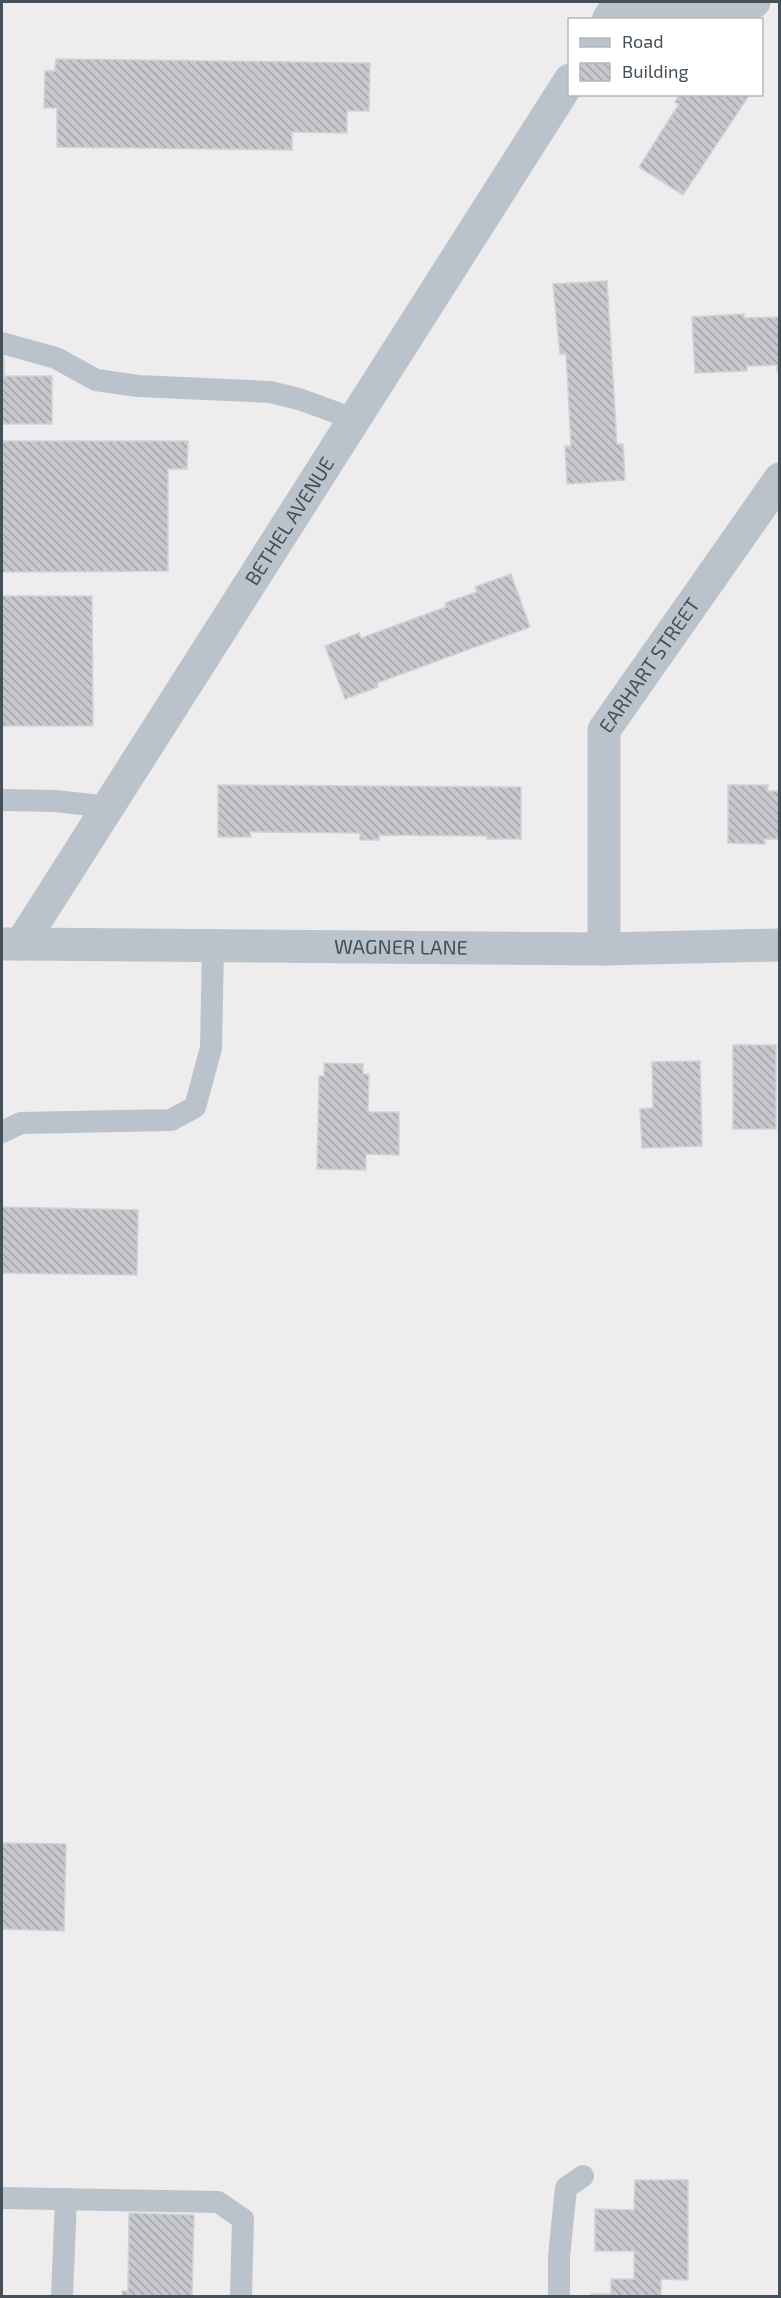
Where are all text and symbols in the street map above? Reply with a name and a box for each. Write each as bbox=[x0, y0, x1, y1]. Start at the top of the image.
legend bbox=[568, 18, 763, 96]
text: Road bbox=[622, 30, 663, 52]
text: Building bbox=[622, 60, 689, 82]
street label: BETHEL AVENUE bbox=[239, 452, 339, 589]
street label: EARHART STREET bbox=[593, 592, 704, 737]
street label: WAGNER LANE bbox=[334, 934, 468, 959]

